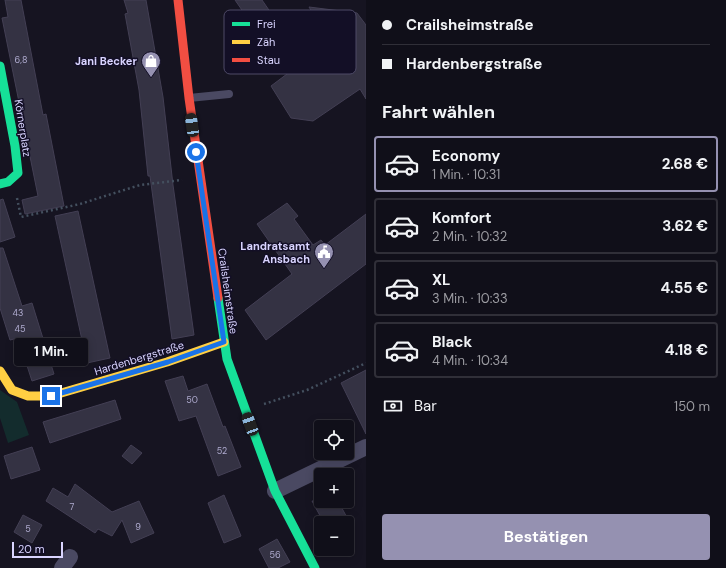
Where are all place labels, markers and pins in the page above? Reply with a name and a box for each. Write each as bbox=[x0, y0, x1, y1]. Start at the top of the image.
shop icon: Jani Becker bbox=[140, 50, 162, 78]
place label: Jani Becker bbox=[75, 54, 137, 68]
place label: Landratsamt Ansbach bbox=[240, 239, 310, 266]
public building icon: Landratsamt Ansbach bbox=[313, 241, 335, 269]

